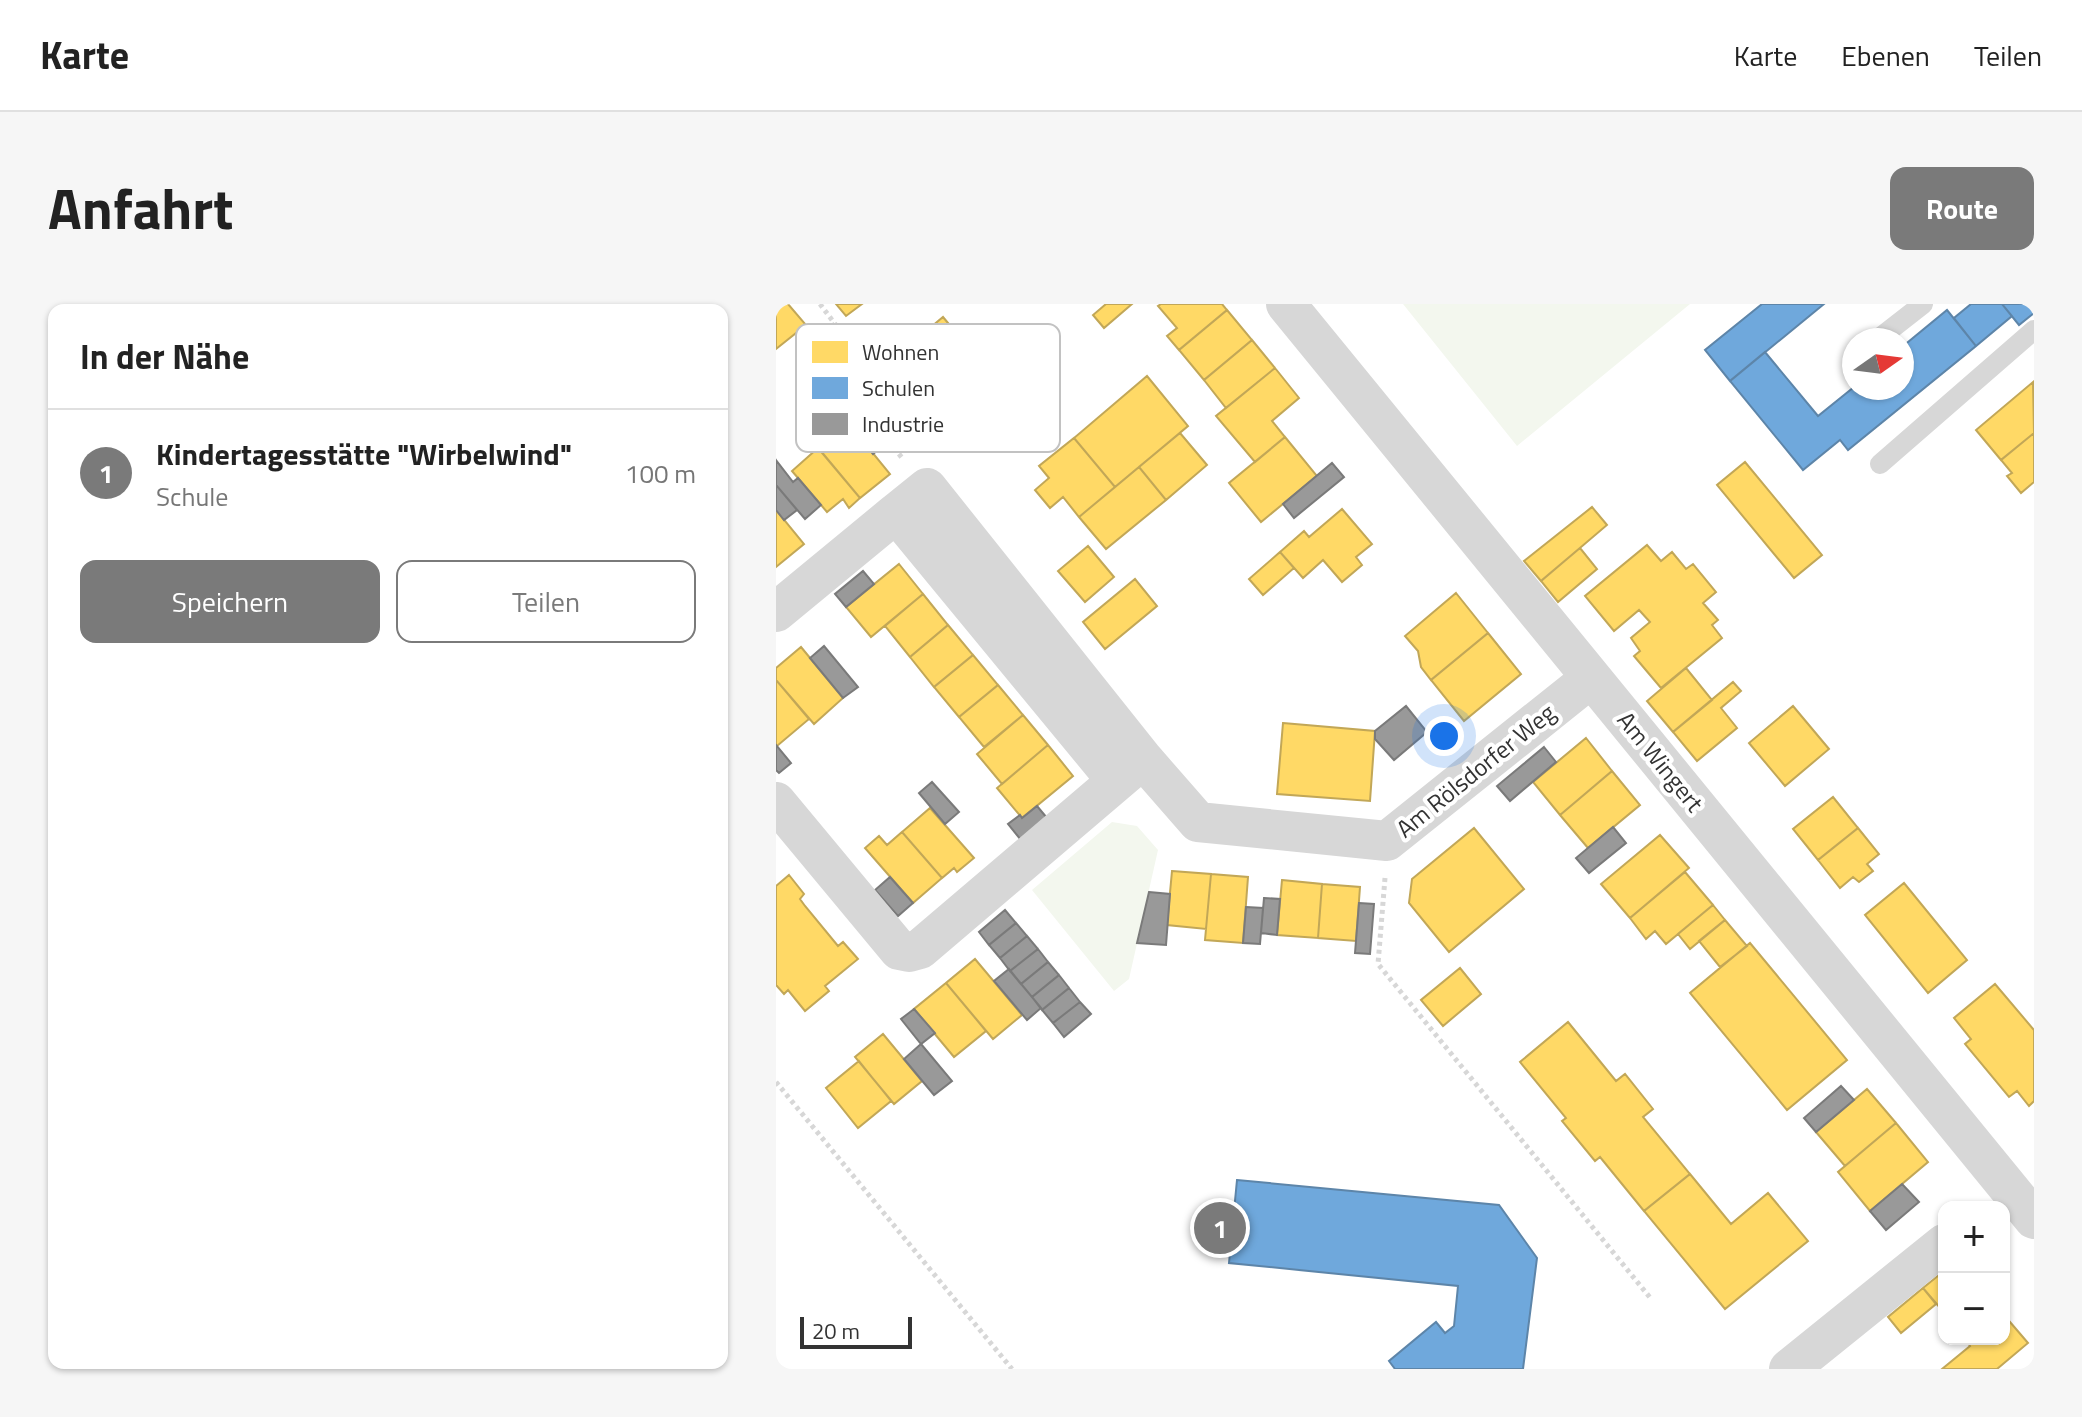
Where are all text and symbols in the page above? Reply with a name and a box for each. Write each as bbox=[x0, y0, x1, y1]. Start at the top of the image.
text: Karte bbox=[40, 26, 129, 84]
text: Karte bbox=[1734, 34, 1797, 77]
text: Ebenen bbox=[1841, 34, 1930, 77]
text: Teilen bbox=[1974, 34, 2042, 77]
text: Anfahrt bbox=[48, 166, 233, 251]
button: Route bbox=[1890, 167, 2034, 250]
legend bbox=[796, 324, 1060, 452]
north arrow bbox=[1842, 328, 1914, 400]
text: In der Nähe bbox=[80, 330, 249, 382]
text: Wohnen bbox=[862, 335, 939, 369]
text: Schulen bbox=[862, 371, 935, 405]
text: Industrie bbox=[862, 407, 944, 441]
text: Kindertagesstätte "Wirbelwind" bbox=[156, 431, 572, 477]
text: 1 bbox=[99, 454, 113, 493]
text: 100 m bbox=[625, 454, 696, 493]
text: Schule bbox=[156, 477, 228, 516]
button: Speichern bbox=[80, 560, 380, 643]
button: Teilen bbox=[396, 560, 696, 643]
street label: Am Rölsdorfer Weg bbox=[1388, 695, 1563, 846]
street label: Am Wingert bbox=[1609, 703, 1713, 820]
your location bbox=[1424, 716, 1464, 756]
pin: 1 bbox=[1194, 1198, 1246, 1258]
map controls bbox=[1938, 1201, 2010, 1345]
button: + bbox=[1938, 1201, 2010, 1273]
button: − bbox=[1938, 1273, 2010, 1345]
scale bar bbox=[800, 1313, 912, 1349]
text: 20 m bbox=[812, 1314, 860, 1348]

